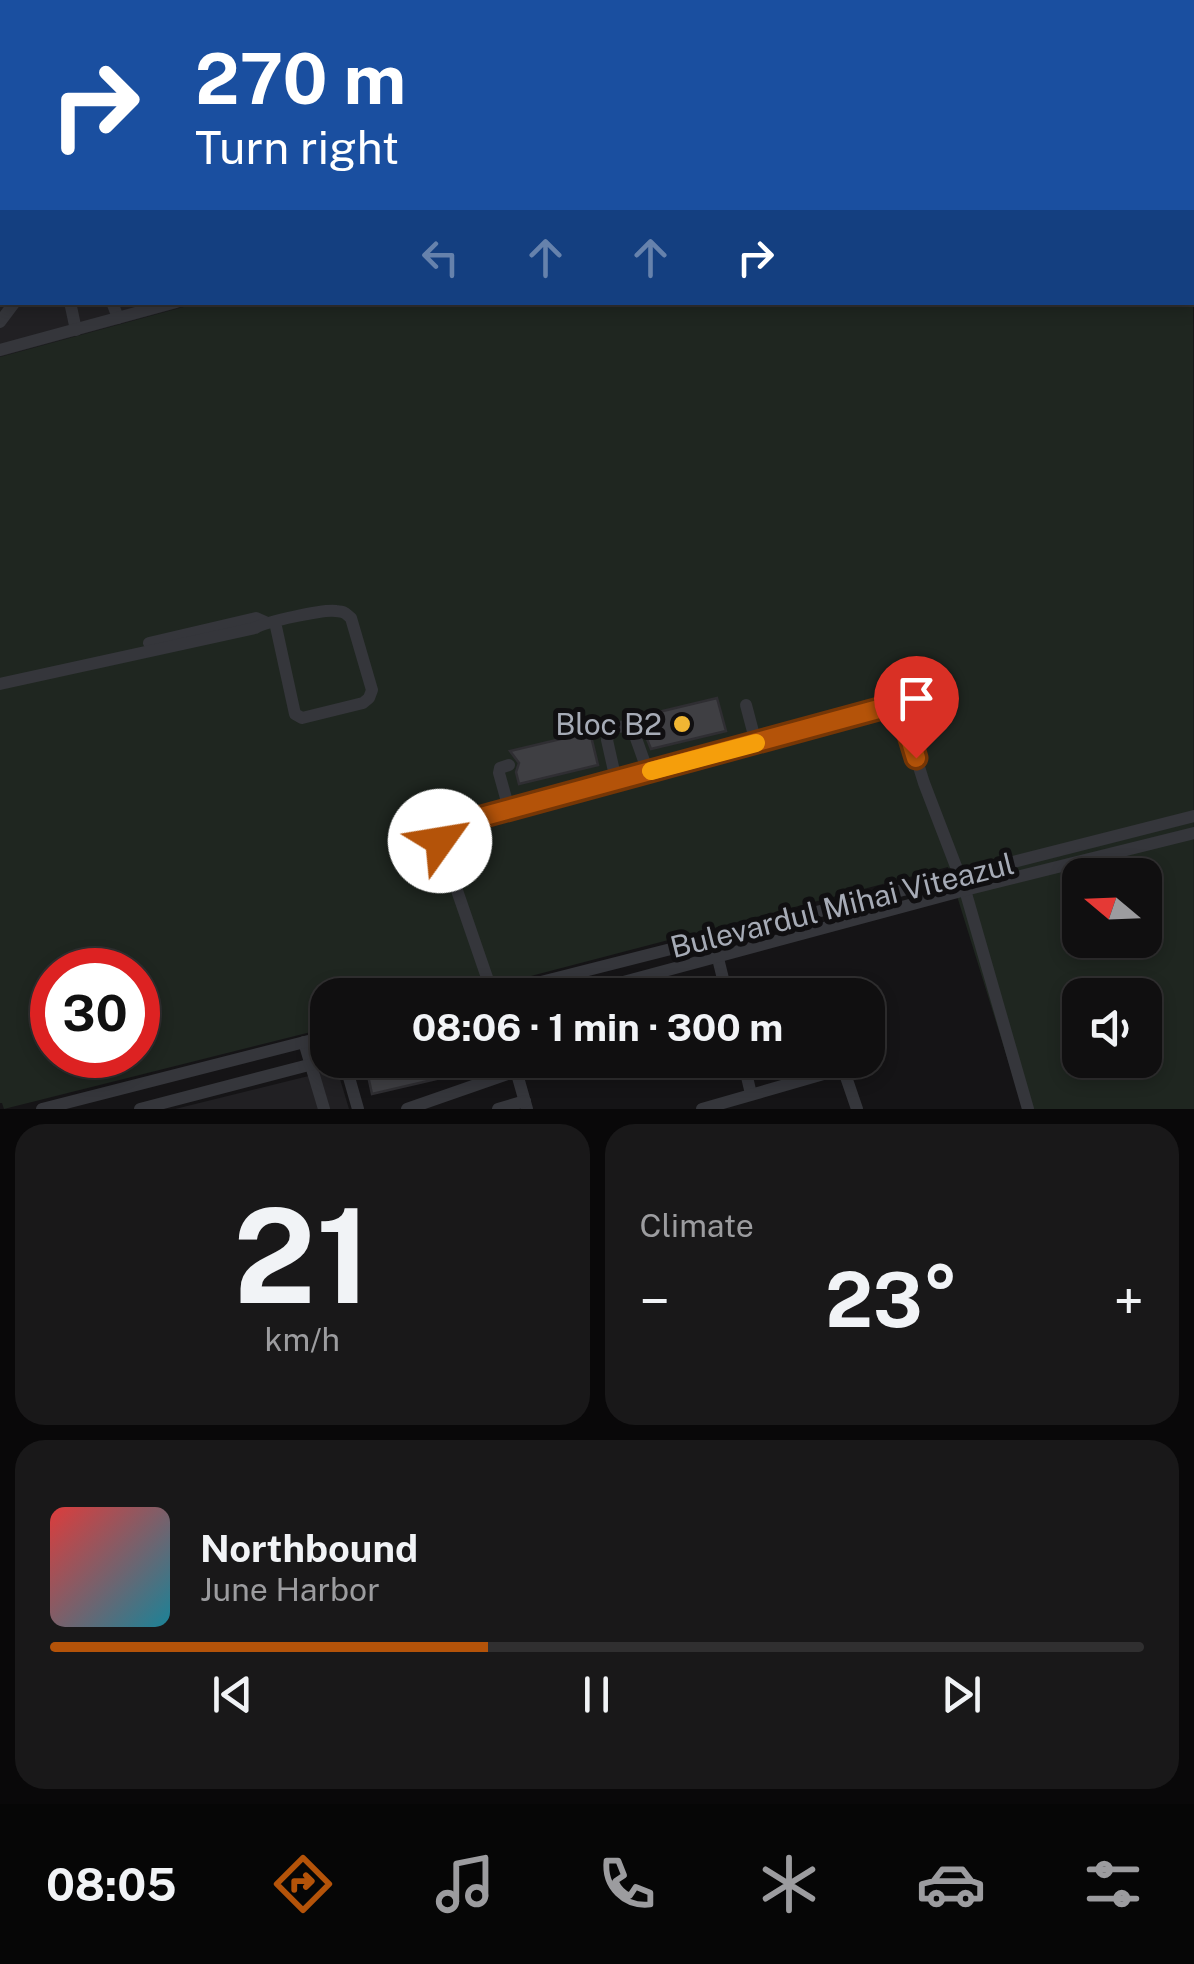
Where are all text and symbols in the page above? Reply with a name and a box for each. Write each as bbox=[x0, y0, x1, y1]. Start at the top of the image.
text: 270 m bbox=[195, 37, 406, 120]
icon: right bbox=[30, 40, 160, 170]
text: Turn right bbox=[195, 121, 399, 174]
icon: left bbox=[413, 230, 468, 285]
icon: ahead bbox=[518, 230, 573, 285]
icon: ahead bbox=[623, 230, 678, 285]
icon: right bbox=[728, 230, 783, 285]
pin bbox=[874, 656, 959, 759]
icon: arrive bbox=[889, 671, 944, 726]
place label: Bloc B2 bbox=[555, 706, 662, 742]
marker: Bloc B2 bbox=[671, 713, 693, 735]
position arrow bbox=[388, 789, 492, 893]
street label: Bulevardul Mihai Viteazul bbox=[666, 845, 1018, 965]
north arrow bbox=[1062, 858, 1162, 958]
map controls bbox=[1062, 858, 1162, 1078]
speed limit sign: 30 bbox=[30, 948, 160, 1078]
button: sound bbox=[1062, 978, 1162, 1078]
text: 08:06 · 1 min · 300 m bbox=[412, 1005, 783, 1050]
text: 21 bbox=[233, 1180, 371, 1332]
text: Climate bbox=[640, 1207, 754, 1244]
text: 23° bbox=[825, 1256, 958, 1344]
text: − bbox=[640, 1269, 670, 1333]
text: + bbox=[1114, 1269, 1144, 1333]
text: km/h bbox=[265, 1321, 340, 1358]
text: Northbound bbox=[200, 1526, 418, 1571]
text: June Harbor bbox=[200, 1571, 380, 1608]
icon: previous bbox=[205, 1667, 260, 1722]
icon: pause bbox=[569, 1667, 624, 1722]
icon: next bbox=[934, 1667, 989, 1722]
icon: directions bbox=[268, 1849, 338, 1919]
icon: music bbox=[430, 1849, 500, 1919]
icon: phone bbox=[592, 1849, 662, 1919]
icon: climate bbox=[754, 1849, 824, 1919]
icon: car bbox=[916, 1849, 986, 1919]
icon: filters bbox=[1078, 1849, 1148, 1919]
text: 08:05 bbox=[46, 1858, 177, 1911]

